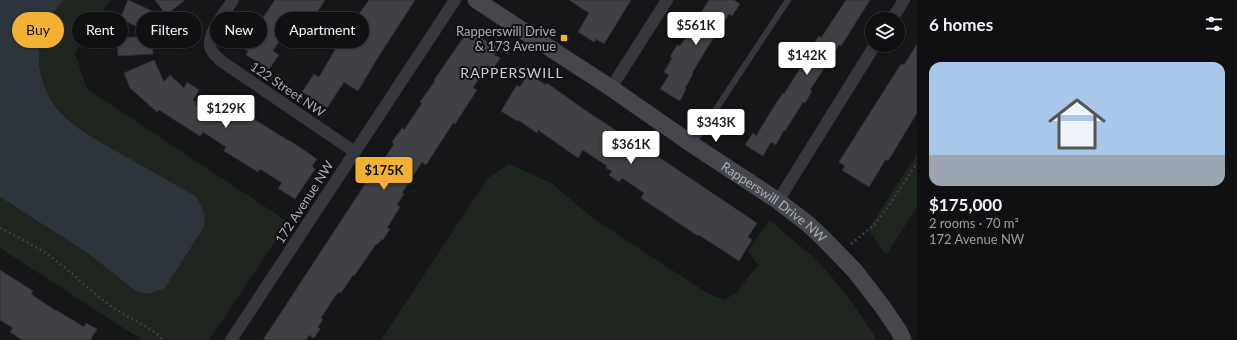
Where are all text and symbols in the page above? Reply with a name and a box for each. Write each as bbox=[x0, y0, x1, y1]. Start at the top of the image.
chip: Buy bbox=[12, 12, 64, 48]
chip: Rent bbox=[72, 12, 128, 48]
chip: Filters bbox=[136, 12, 202, 48]
chip: New bbox=[210, 12, 267, 48]
chip: Apartment bbox=[275, 12, 369, 48]
pin: $561K bbox=[668, 12, 724, 46]
map controls bbox=[865, 12, 905, 52]
button: layers bbox=[865, 12, 905, 52]
icon: filters bbox=[1203, 13, 1225, 35]
text: 6 homes bbox=[929, 14, 993, 35]
text: $561K bbox=[676, 17, 716, 33]
place label: Rapperswill Drive & 173 Avenue bbox=[456, 23, 556, 54]
marker: Rapperswill Drive & 173 Avenue bbox=[559, 33, 569, 43]
pin: $142K bbox=[779, 42, 835, 76]
text: $142K bbox=[787, 47, 827, 63]
street label: 122 Street NW bbox=[248, 58, 329, 120]
district label: RAPPERSWILL bbox=[460, 64, 564, 81]
icon: home bbox=[1041, 88, 1113, 160]
pin: $129K bbox=[198, 95, 254, 129]
text: $129K bbox=[206, 100, 246, 116]
pin: $343K bbox=[688, 109, 744, 143]
text: $343K bbox=[696, 114, 736, 130]
pin: $361K bbox=[603, 131, 659, 165]
text: $361K bbox=[611, 136, 651, 152]
street label: 172 Avenue NW bbox=[271, 157, 337, 246]
pin: $175K bbox=[356, 157, 412, 191]
street label: Rapperswill Drive NW bbox=[718, 158, 831, 246]
text: $175K bbox=[364, 162, 404, 178]
text: $175,000 bbox=[929, 194, 1002, 215]
text: 2 rooms · 70 m² bbox=[929, 215, 1019, 231]
text: 172 Avenue NW bbox=[929, 231, 1024, 247]

